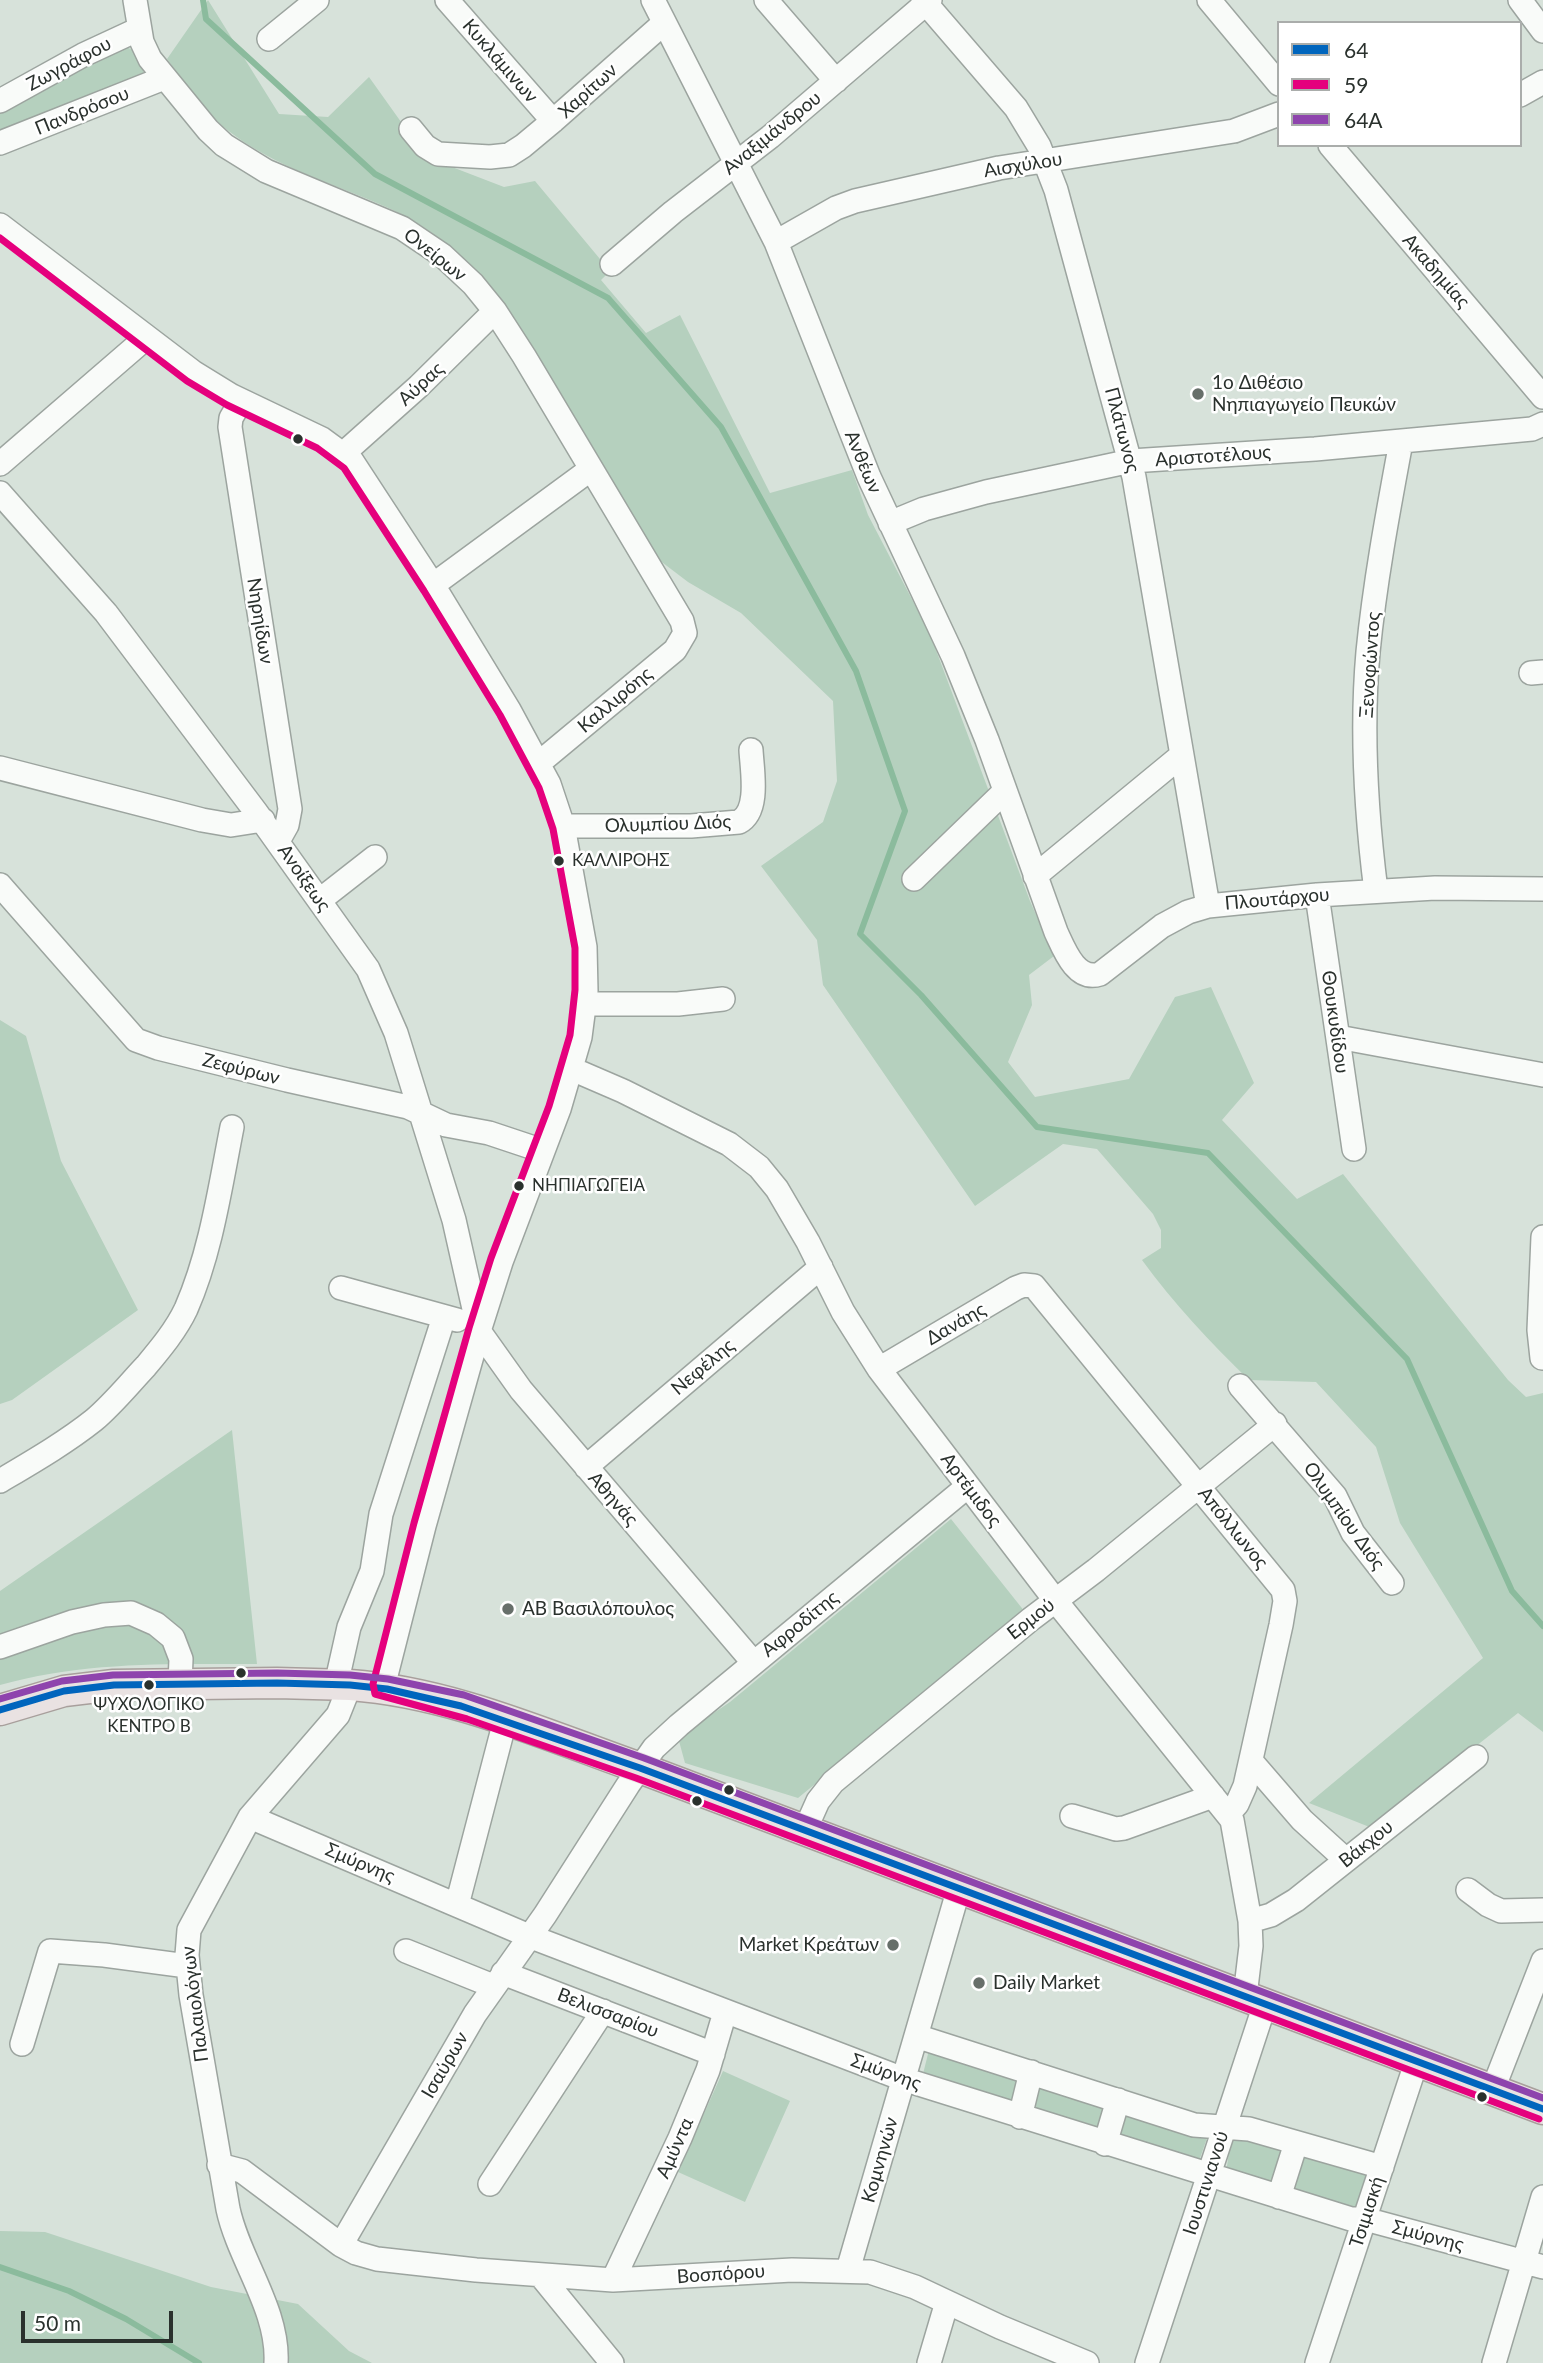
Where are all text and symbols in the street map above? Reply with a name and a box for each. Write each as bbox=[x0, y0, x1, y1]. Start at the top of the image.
street label: Κυκλάμινων bbox=[457, 14, 543, 108]
legend bbox=[1277, 21, 1522, 147]
street label: Ζωγράφου bbox=[23, 32, 115, 96]
text: 64 bbox=[1344, 37, 1368, 62]
street label: Χαρίτων bbox=[554, 59, 622, 123]
text: 59 bbox=[1344, 72, 1368, 97]
street label: Πανδρόσου bbox=[32, 82, 132, 140]
street label: Αναξιμάνδρου bbox=[718, 86, 826, 180]
text: 64Α bbox=[1344, 107, 1383, 132]
street label: Αισχύλου bbox=[982, 148, 1064, 182]
street label: Ονείρων bbox=[399, 223, 471, 287]
street label: Ακαδημίας bbox=[1398, 229, 1474, 313]
street label: Αύρας bbox=[394, 357, 448, 411]
place label: 1ο Διθέσιο Νηπιαγωγείο Πευκών bbox=[1212, 372, 1396, 416]
street label: Πλάτωνος bbox=[1100, 385, 1144, 475]
marker: 1ο Διθέσιο Νηπιαγωγείο Πευκών bbox=[1190, 386, 1206, 402]
street label: Ανθέων bbox=[840, 427, 886, 497]
unlabelled marker bbox=[291, 432, 305, 446]
street label: Αριστοτέλους bbox=[1154, 441, 1272, 471]
street label: Νηρηίδων bbox=[242, 576, 278, 666]
street label: Ξενοφώντος bbox=[1355, 611, 1385, 719]
street label: Καλλιρόης bbox=[573, 662, 657, 738]
street label: Ολυμπίου Διός bbox=[604, 810, 732, 838]
street label: Ανοίξεως bbox=[273, 840, 335, 916]
place label: ΚΑΛΛΙΡΟΗΣ bbox=[572, 851, 670, 871]
marker: ΚΑΛΛΙΡΟΗΣ bbox=[552, 854, 566, 868]
street label: Πλουτάρχου bbox=[1224, 883, 1330, 915]
street label: Θουκυδίδου bbox=[1316, 969, 1354, 1075]
street label: Ζεφύρων bbox=[200, 1048, 282, 1090]
place label: ΝΗΠΙΑΓΩΓΕΙΑ bbox=[532, 1176, 645, 1196]
marker: ΝΗΠΙΑΓΩΓΕΙΑ bbox=[512, 1179, 526, 1193]
street label: Δανάης bbox=[922, 1298, 990, 1350]
street label: Νεφέλης bbox=[667, 1334, 739, 1400]
street label: Αρτέμιδος bbox=[936, 1448, 1006, 1532]
street label: Ολυμπίου Διός bbox=[1298, 1458, 1390, 1574]
street label: Αθηνάς bbox=[583, 1467, 643, 1531]
street label: Απόλλωνος bbox=[1193, 1483, 1273, 1573]
street label: Αφροδίτης bbox=[757, 1586, 843, 1662]
street label: Ερμού bbox=[1003, 1593, 1059, 1645]
place label: ΑΒ Βασιλόπουλος bbox=[522, 1598, 674, 1620]
marker: ΑΒ Βασιλόπουλος bbox=[500, 1601, 516, 1617]
unlabelled marker bbox=[234, 1666, 248, 1680]
marker: ΨΥΧΟΛΟΓΙΚΟ ΚΕΝΤΡΟ B bbox=[142, 1678, 156, 1692]
place label: ΨΥΧΟΛΟΓΙΚΟ ΚΕΝΤΡΟ B bbox=[93, 1695, 205, 1735]
unlabelled marker bbox=[722, 1783, 736, 1797]
unlabelled marker bbox=[690, 1794, 704, 1808]
street label: Βάκχου bbox=[1334, 1815, 1398, 1873]
street label: Σμύρνης bbox=[322, 1838, 398, 1888]
place label: Market Κρεάτων bbox=[739, 1934, 879, 1956]
marker: Market Κρεάτων bbox=[885, 1937, 901, 1953]
street label: Παλαιολόγων bbox=[177, 1945, 213, 2063]
place label: Daily Market bbox=[993, 1972, 1100, 1994]
marker: Daily Market bbox=[971, 1975, 987, 1991]
street label: Βελισσαρίου bbox=[554, 1983, 662, 2043]
street label: Ισαύρων bbox=[417, 2028, 473, 2102]
street label: Σμύρνης bbox=[848, 2049, 924, 2095]
unlabelled marker bbox=[1475, 2090, 1489, 2104]
street label: Αμύντα bbox=[652, 2114, 698, 2182]
street label: Κομνηνών bbox=[857, 2114, 903, 2206]
street label: Ιουστινιανού bbox=[1178, 2128, 1234, 2238]
street label: Τσιμισκή bbox=[1345, 2173, 1389, 2251]
street label: Σμύρνης bbox=[1390, 2216, 1466, 2256]
street label: Βοσπόρου bbox=[676, 2260, 766, 2288]
scale bar bbox=[24, 2296, 177, 2340]
text: 50 m bbox=[34, 2310, 81, 2335]

